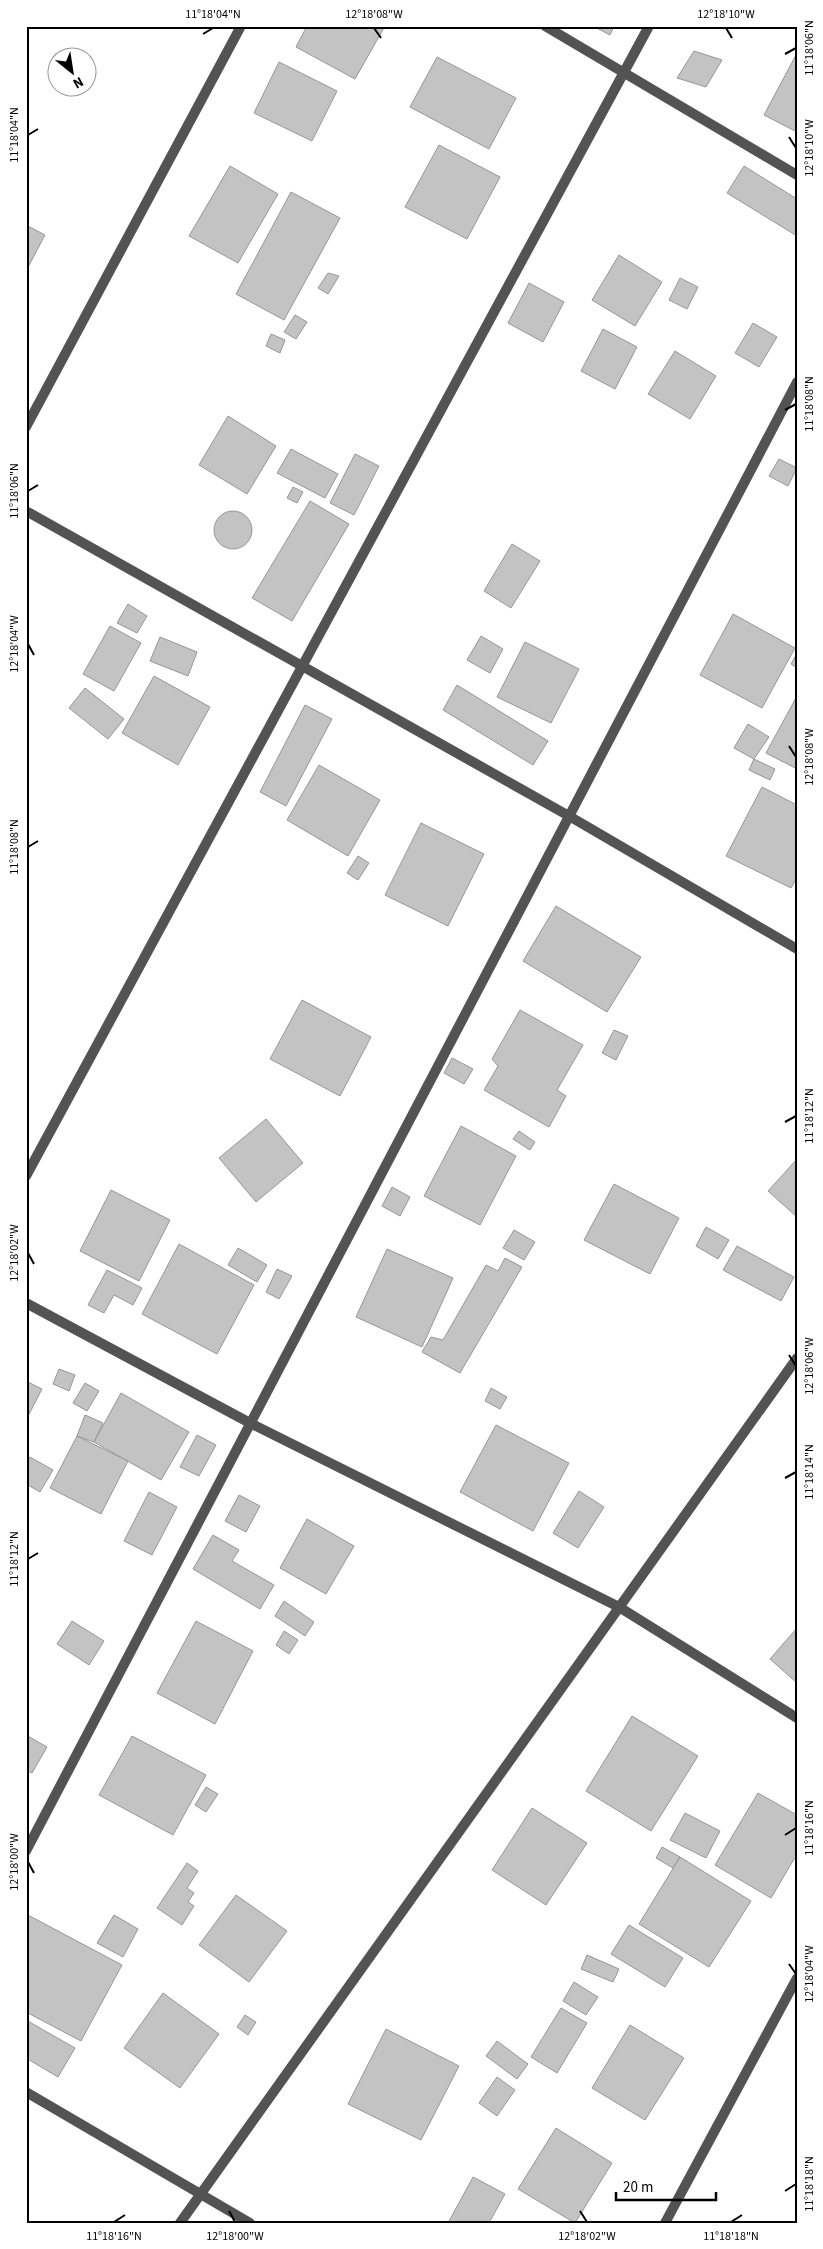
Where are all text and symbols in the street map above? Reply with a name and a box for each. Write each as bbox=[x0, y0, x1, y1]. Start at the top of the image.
text: 11°18'04"N bbox=[185, 6, 241, 23]
text: 12°18'08"W bbox=[345, 6, 403, 23]
text: 12°18'10"W bbox=[697, 6, 755, 23]
text: 11°18'06"N bbox=[801, 20, 818, 76]
north arrow bbox=[48, 48, 98, 98]
text: N bbox=[69, 71, 87, 93]
text: 11°18'04"N bbox=[6, 107, 23, 163]
text: 12°18'10"W bbox=[801, 119, 818, 177]
text: 11°18'08"N bbox=[801, 376, 818, 432]
text: 11°18'06"N bbox=[6, 463, 23, 519]
text: 12°18'04"W bbox=[6, 615, 23, 673]
text: 12°18'08"W bbox=[801, 728, 818, 786]
text: 11°18'08"N bbox=[6, 819, 23, 875]
text: 11°18'12"N bbox=[801, 1088, 818, 1144]
text: 12°18'02"W bbox=[6, 1224, 23, 1282]
text: 12°18'06"W bbox=[801, 1337, 818, 1395]
text: 11°18'14"N bbox=[801, 1444, 818, 1500]
text: 11°18'12"N bbox=[6, 1531, 23, 1587]
text: 11°18'16"N bbox=[801, 1800, 818, 1856]
text: 12°18'00"W bbox=[6, 1833, 23, 1891]
text: 12°18'04"W bbox=[801, 1945, 818, 2003]
text: 11°18'18"N bbox=[801, 2156, 818, 2212]
scale bar bbox=[616, 2169, 716, 2201]
text: 20 m bbox=[623, 2177, 653, 2198]
text: 11°18'16"N bbox=[86, 2228, 142, 2245]
text: 12°18'00"W bbox=[206, 2228, 264, 2245]
text: 12°18'02"W bbox=[558, 2228, 616, 2245]
text: 11°18'18"N bbox=[703, 2228, 759, 2245]

